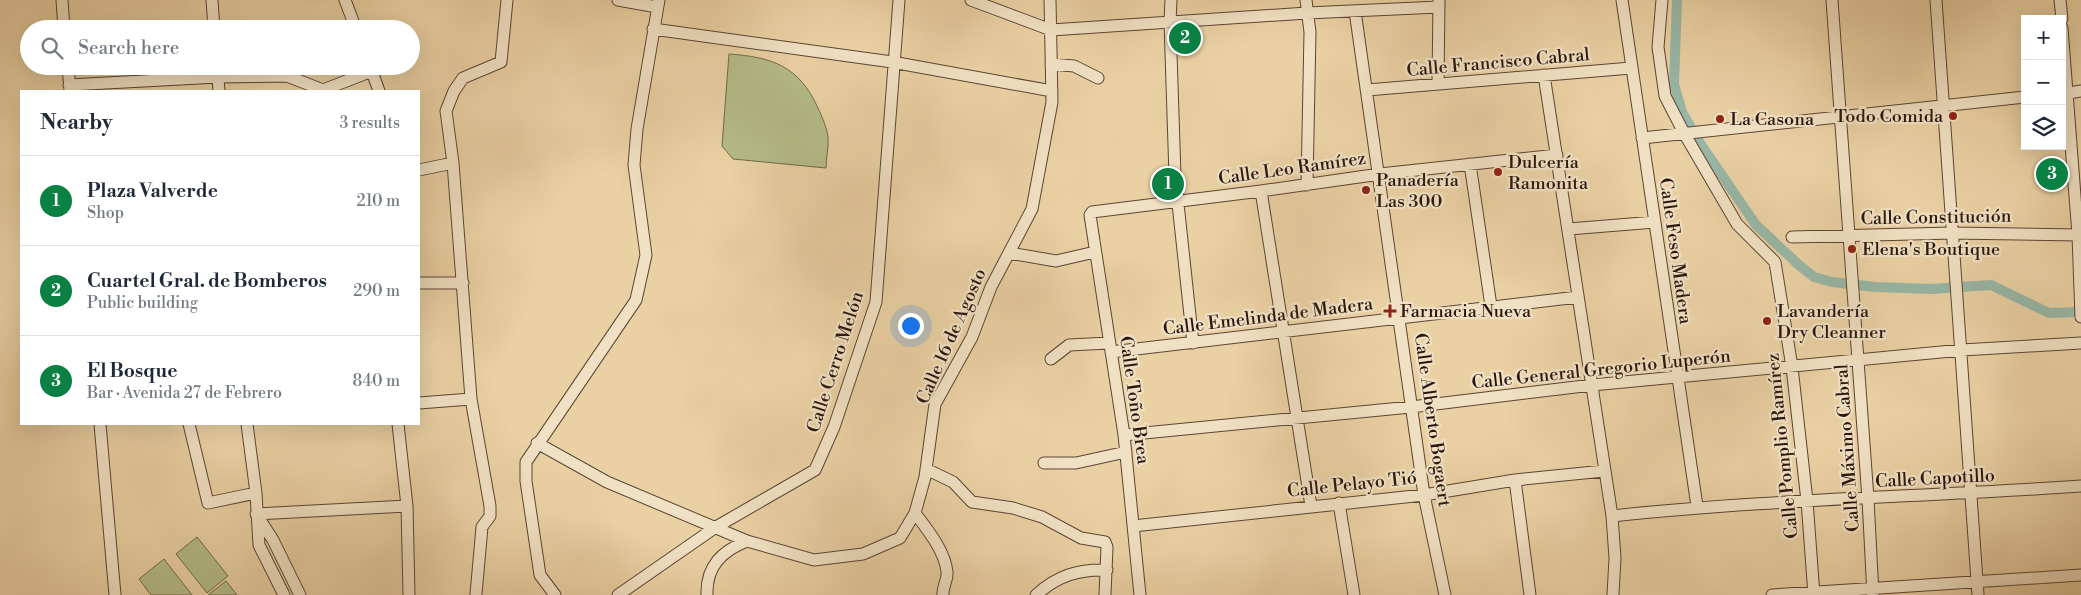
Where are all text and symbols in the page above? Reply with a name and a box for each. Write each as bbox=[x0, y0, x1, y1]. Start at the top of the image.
map controls bbox=[2021, 15, 2066, 150]
button: + bbox=[2021, 15, 2066, 60]
pin: 2 bbox=[1169, 19, 1201, 57]
search box bbox=[20, 20, 420, 75]
icon: search bbox=[38, 34, 66, 62]
text: Search here bbox=[78, 36, 179, 60]
street label: Calle Francisco Cabral bbox=[1405, 43, 1591, 82]
button: − bbox=[2021, 60, 2066, 105]
place label: Todo Comida bbox=[1834, 105, 1944, 128]
button: layers bbox=[2021, 105, 2066, 150]
place label: La Casona bbox=[1730, 108, 1815, 131]
text: Nearby bbox=[40, 110, 113, 136]
marker: Todo Comida bbox=[1947, 110, 1959, 122]
text: 3 results bbox=[339, 113, 400, 133]
marker: La Casona bbox=[1714, 113, 1726, 125]
street label: Calle Leo Ramírez bbox=[1217, 147, 1367, 190]
place label: Dulcería Ramonita bbox=[1508, 151, 1589, 195]
pin: 3 bbox=[2036, 155, 2068, 193]
pin: 1 bbox=[1152, 165, 1184, 203]
marker: Dulcería Ramonita bbox=[1492, 166, 1504, 178]
place label: Panadería Las 300 bbox=[1376, 169, 1460, 213]
street label: Calle Feso Madera bbox=[1654, 176, 1697, 327]
text: Plaza Valverde bbox=[87, 179, 218, 203]
marker: Panadería Las 300 bbox=[1360, 184, 1372, 196]
text: 1 bbox=[52, 191, 60, 211]
text: 210 m bbox=[356, 191, 400, 211]
text: Shop bbox=[87, 203, 124, 223]
street label: Calle Constitución bbox=[1860, 205, 2012, 230]
place label: Elena's Boutique bbox=[1862, 238, 2000, 261]
marker: Elena's Boutique bbox=[1846, 243, 1858, 255]
street label: Calle 16 de Agosto bbox=[911, 265, 992, 408]
text: Cuartel Gral. de Bomberos bbox=[87, 269, 327, 293]
text: 2 bbox=[51, 281, 61, 301]
text: 290 m bbox=[353, 281, 400, 301]
street label: Calle Cerro Melón bbox=[802, 288, 869, 436]
street label: Calle Emelinda de Madera bbox=[1162, 292, 1375, 341]
text: Public building bbox=[87, 293, 198, 313]
place label: Farmacia Nueva bbox=[1400, 300, 1532, 323]
place label: Lavandería Dry Cleanner bbox=[1777, 300, 1886, 344]
marker: Farmacia Nueva bbox=[1384, 305, 1396, 317]
your location bbox=[898, 313, 924, 339]
marker: Lavandería Dry Cleanner bbox=[1761, 315, 1773, 327]
street label: Calle Alberto Bogaert bbox=[1409, 332, 1456, 509]
street label: Calle Toño Brea bbox=[1114, 335, 1155, 466]
street label: Calle General Gregorio Luperón bbox=[1470, 344, 1732, 395]
street label: Calle Pomplio Ramírez bbox=[1761, 352, 1804, 540]
text: El Bosque bbox=[87, 359, 177, 383]
street label: Calle Máximo Cabral bbox=[1830, 362, 1865, 533]
text: 3 bbox=[51, 371, 61, 391]
text: 840 m bbox=[352, 371, 400, 391]
text: Bar · Avenida 27 de Febrero bbox=[87, 383, 282, 403]
street label: Calle Capotillo bbox=[1875, 464, 1995, 493]
street label: Calle Pelayo Tió bbox=[1286, 466, 1418, 503]

